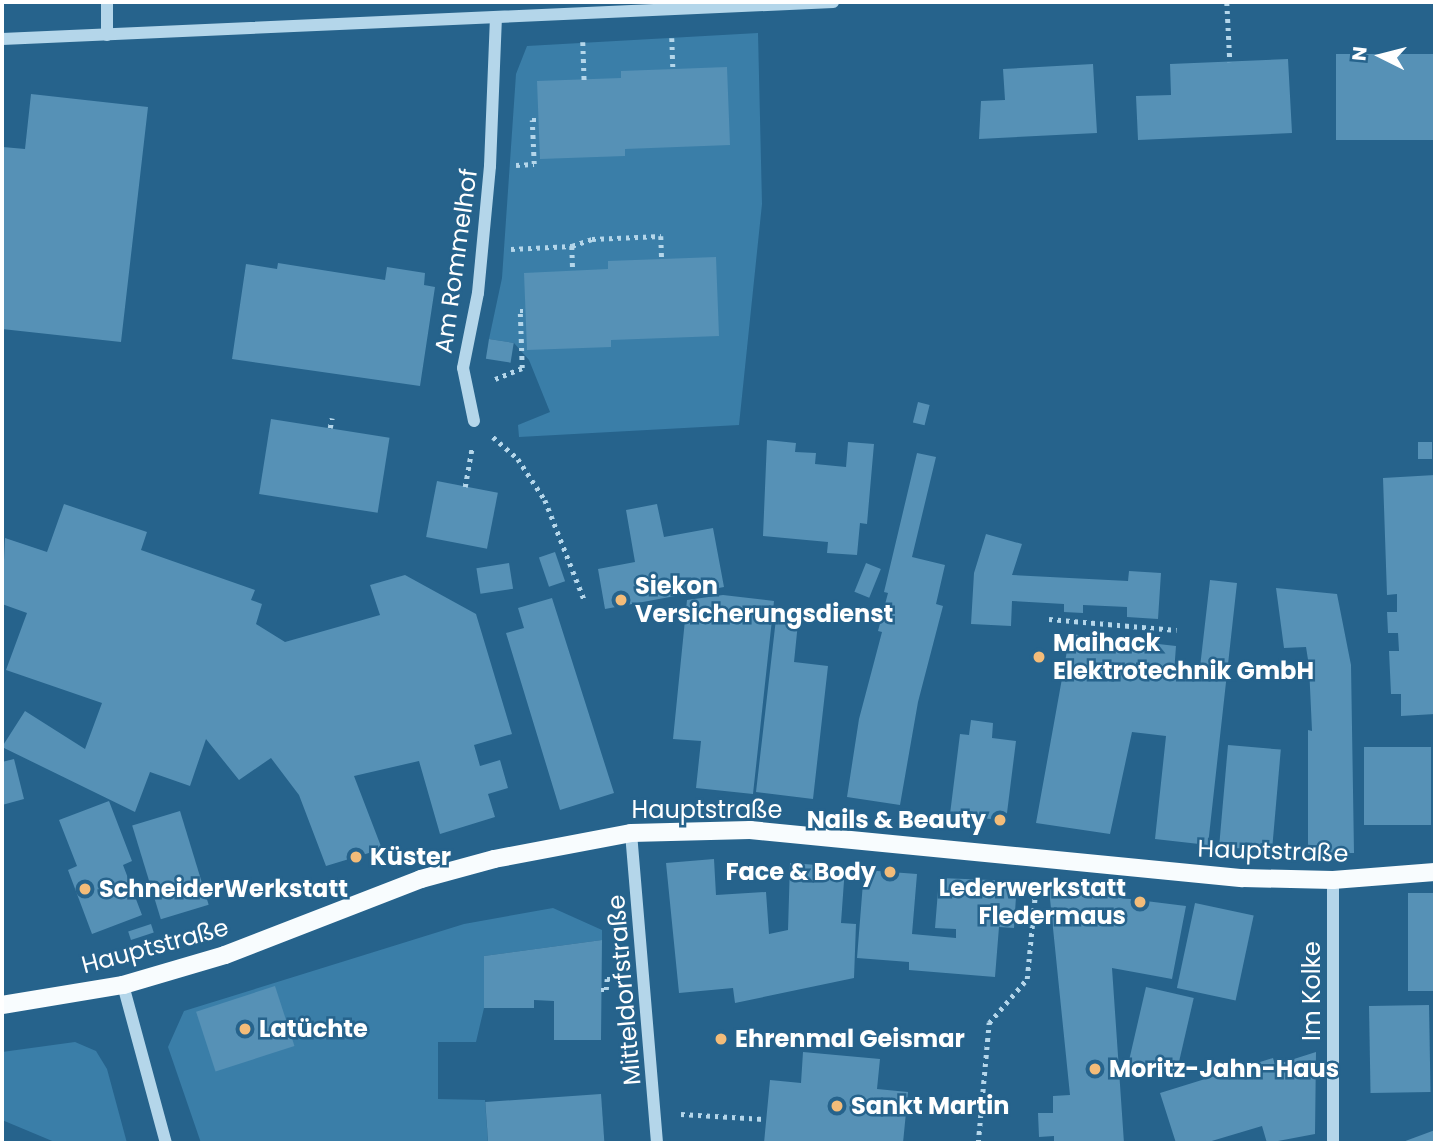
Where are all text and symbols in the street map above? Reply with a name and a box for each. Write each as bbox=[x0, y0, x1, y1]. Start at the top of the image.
north arrow bbox=[1346, 21, 1416, 91]
text: N bbox=[1345, 45, 1374, 62]
street label: Am Rommelhof bbox=[429, 167, 483, 355]
place label: Siekon Versicherungsdienst bbox=[635, 572, 893, 628]
marker: Siekon Versicherungsdienst bbox=[613, 592, 629, 608]
place label: Maihack Elektrotechnik GmbH bbox=[1053, 629, 1314, 685]
marker: Maihack Elektrotechnik GmbH bbox=[1031, 649, 1047, 665]
street label: Hauptstraße bbox=[632, 796, 782, 824]
place label: Nails & Beauty bbox=[807, 806, 986, 834]
marker: Nails & Beauty bbox=[992, 812, 1008, 828]
street label: Hauptstraße bbox=[1197, 834, 1349, 868]
place label: Küster bbox=[370, 843, 451, 871]
marker: Küster bbox=[348, 849, 364, 865]
place label: Face & Body bbox=[725, 858, 876, 886]
marker: Face & Body bbox=[882, 864, 898, 880]
place label: Lederwerkstatt Fledermaus bbox=[939, 874, 1126, 930]
place label: SchneiderWerkstatt bbox=[99, 875, 348, 903]
marker: SchneiderWerkstatt bbox=[77, 881, 93, 897]
street label: Mitteldorfstraße bbox=[601, 894, 647, 1086]
marker: Lederwerkstatt Fledermaus bbox=[1132, 894, 1148, 910]
street label: Hauptstraße bbox=[78, 913, 232, 979]
street label: Im Kolke bbox=[1298, 941, 1326, 1041]
place label: Latüchte bbox=[259, 1015, 368, 1043]
marker: Latüchte bbox=[237, 1021, 253, 1037]
place label: Ehrenmal Geismar bbox=[735, 1025, 965, 1053]
marker: Ehrenmal Geismar bbox=[713, 1031, 729, 1047]
place label: Moritz-Jahn-Haus bbox=[1109, 1055, 1339, 1083]
marker: Moritz-Jahn-Haus bbox=[1087, 1061, 1103, 1077]
place label: Sankt Martin bbox=[851, 1092, 1009, 1120]
marker: Sankt Martin bbox=[829, 1098, 845, 1114]

